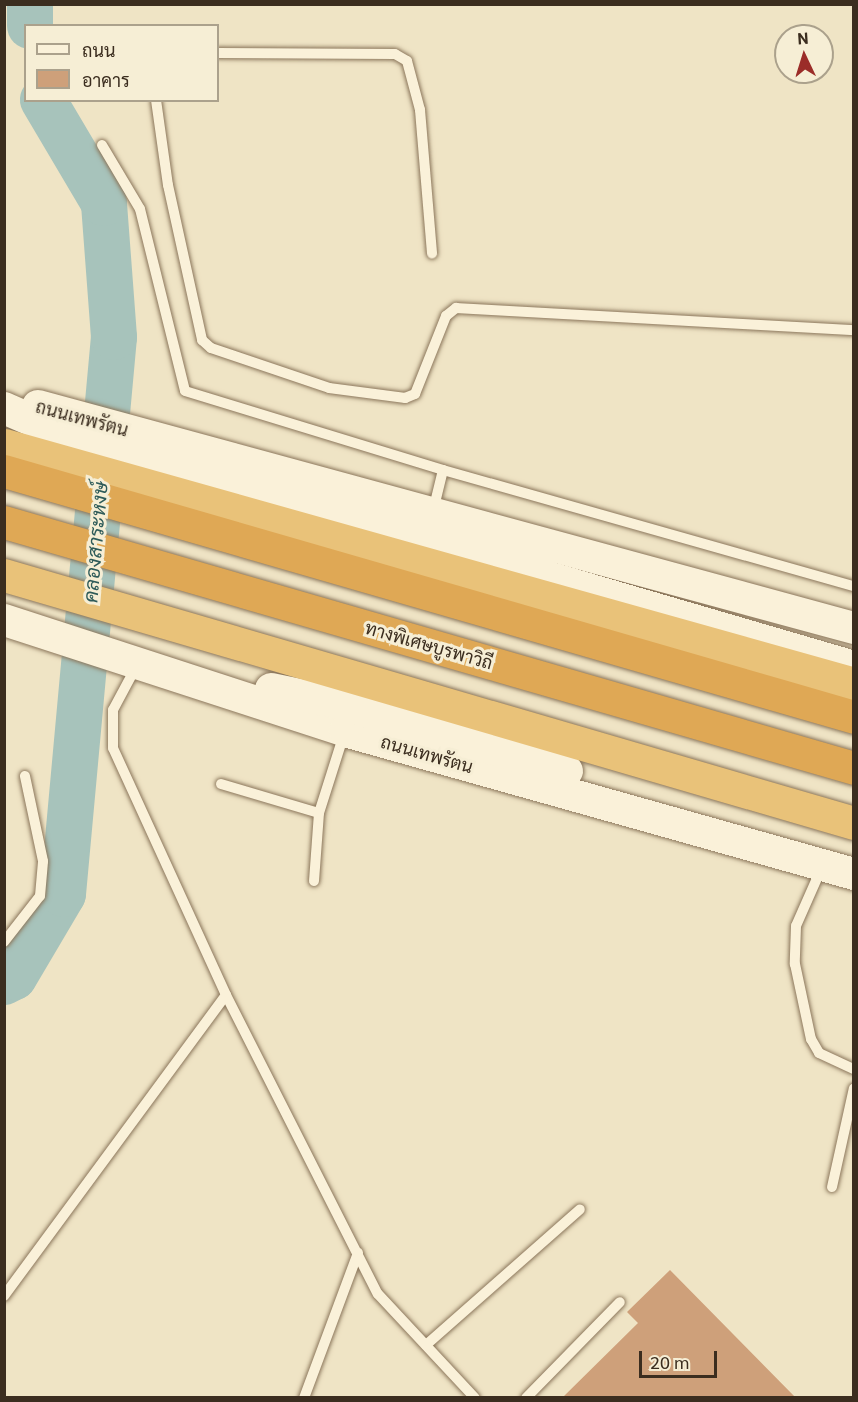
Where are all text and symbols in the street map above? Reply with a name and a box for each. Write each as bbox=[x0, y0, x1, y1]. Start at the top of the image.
legend bbox=[24, 24, 219, 102]
north arrow bbox=[774, 24, 834, 84]
text: N bbox=[797, 27, 809, 48]
text: ถนน bbox=[82, 38, 115, 61]
text: อาคาร bbox=[82, 68, 130, 91]
street label: ถนนเทพรัตน bbox=[33, 395, 131, 441]
water label: คลองสาระหงษ์ bbox=[78, 480, 112, 604]
street label: ทางพิเศษบูรพาวิถี bbox=[363, 616, 495, 674]
street label: ถนนเทพรัตน bbox=[378, 731, 476, 777]
scale bar bbox=[642, 1339, 720, 1377]
text: 20 m bbox=[650, 1350, 689, 1373]

